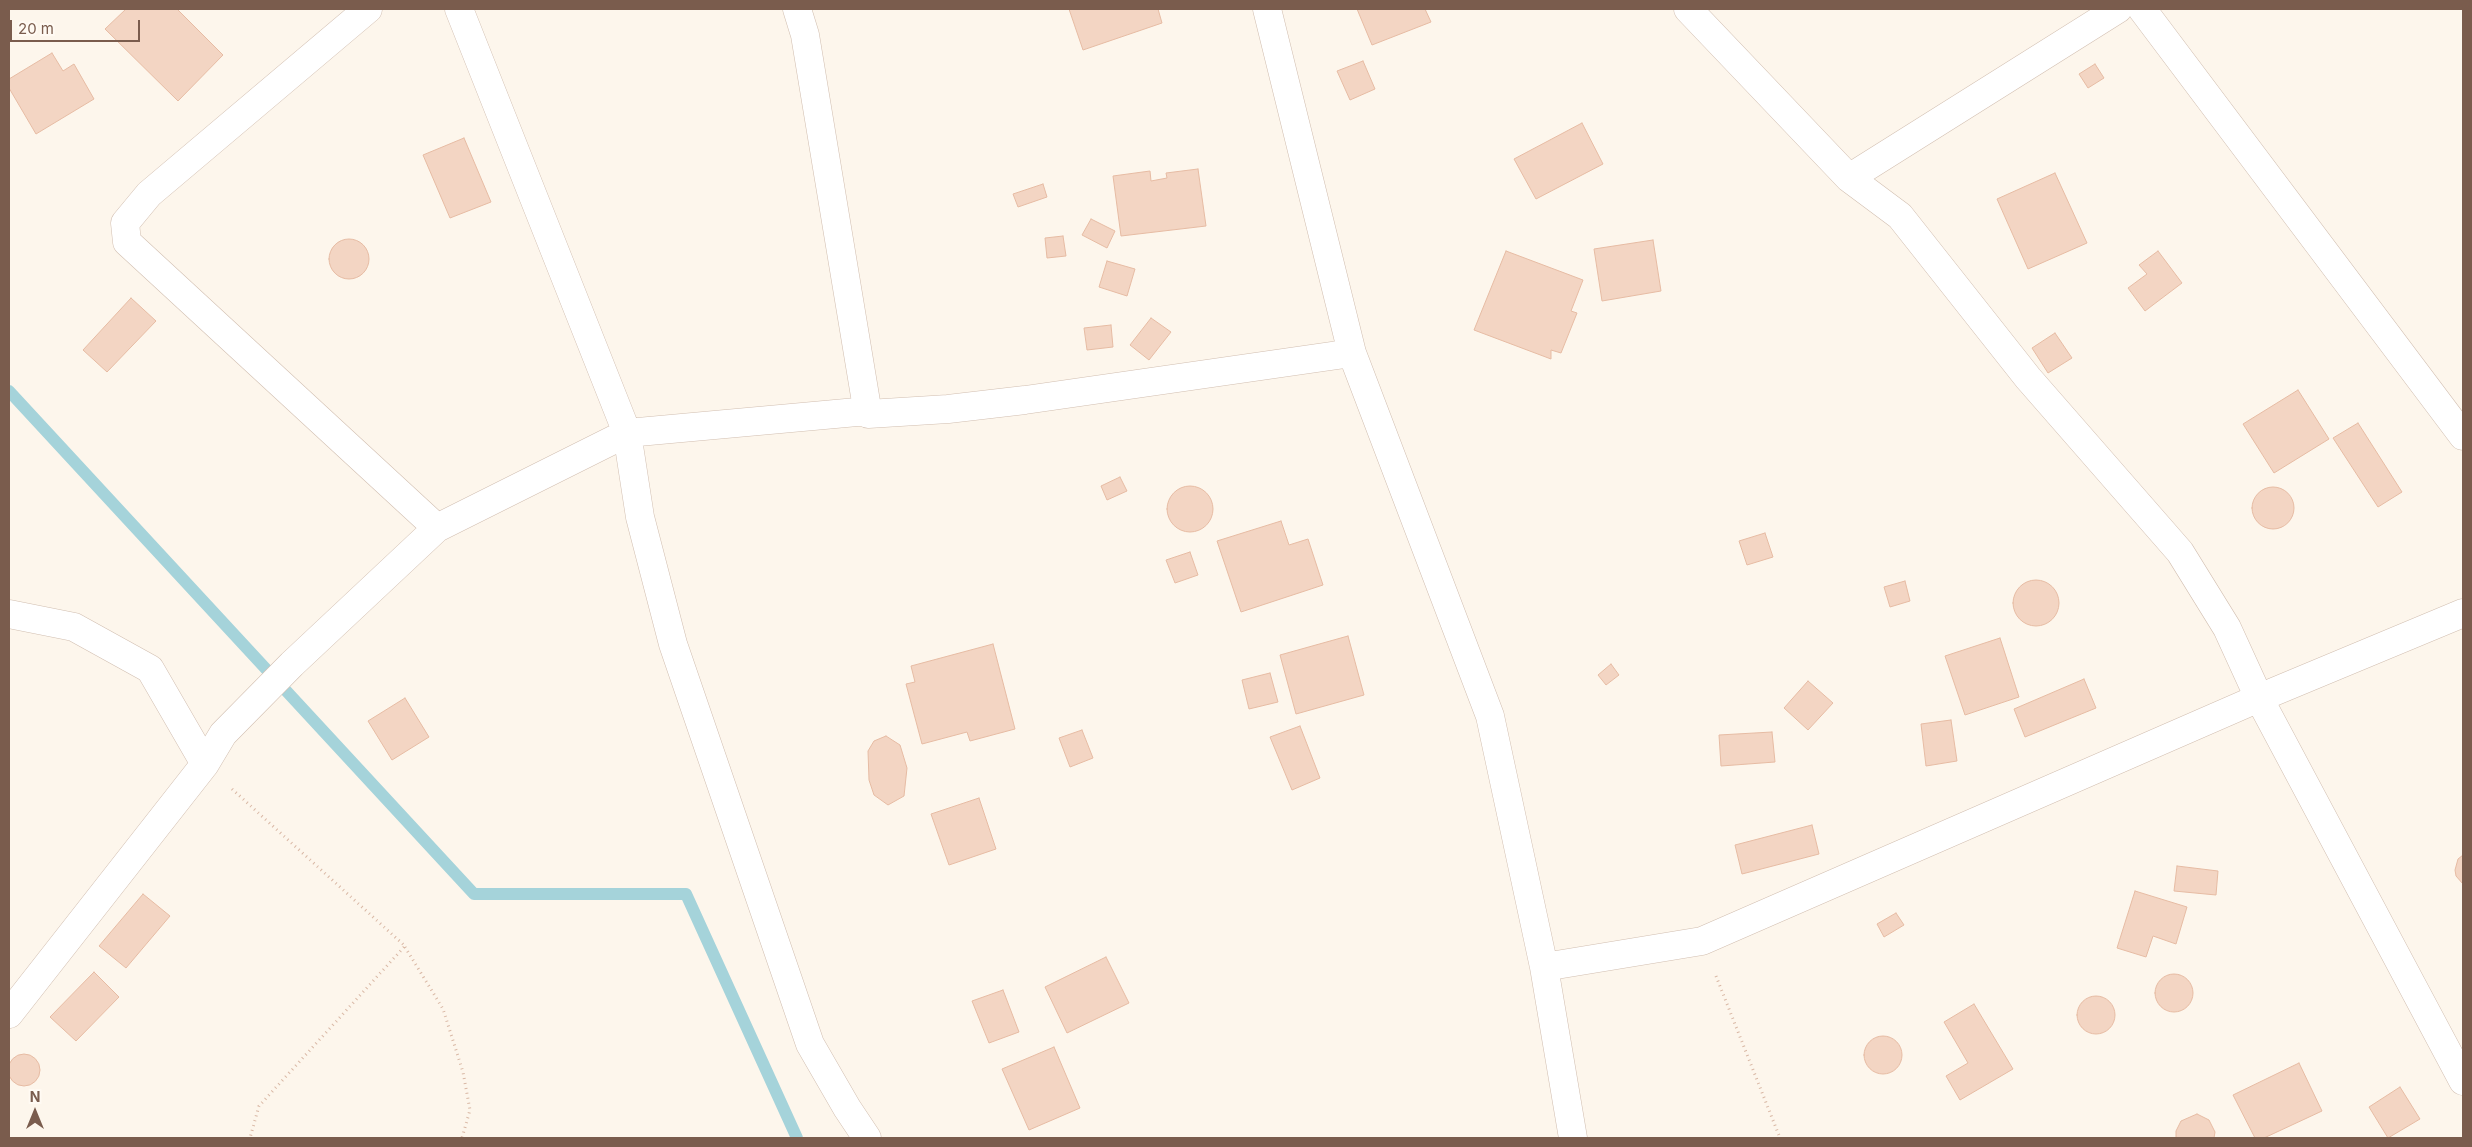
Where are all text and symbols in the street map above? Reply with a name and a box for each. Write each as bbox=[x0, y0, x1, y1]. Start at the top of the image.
scale bar bbox=[12, 10, 142, 42]
text: 20 m bbox=[18, 19, 54, 38]
north arrow bbox=[10, 1087, 60, 1137]
text: N bbox=[30, 1088, 40, 1105]

